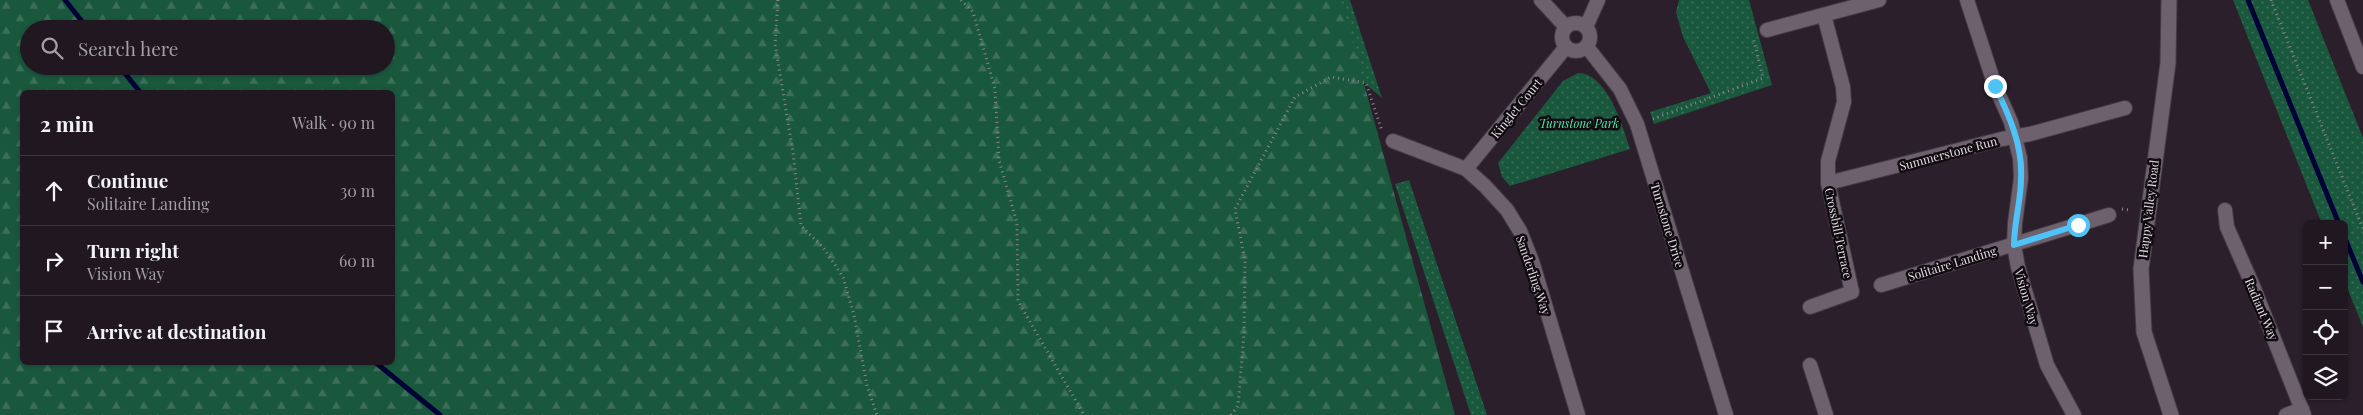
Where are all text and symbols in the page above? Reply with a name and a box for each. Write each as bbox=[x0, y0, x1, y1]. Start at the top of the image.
search box bbox=[20, 20, 395, 75]
icon: search bbox=[38, 34, 66, 62]
text: Search here bbox=[78, 35, 178, 61]
street label: Kinglet Court bbox=[1487, 74, 1546, 141]
route end bbox=[1984, 75, 2007, 98]
text: 2 min bbox=[40, 109, 94, 137]
text: Walk · 90 m bbox=[292, 112, 375, 133]
park label: Turnstone Park bbox=[1539, 115, 1619, 131]
street label: Summerstone Run bbox=[1897, 132, 1999, 174]
street label: Happy Valley Road bbox=[2134, 159, 2162, 259]
text: Continue bbox=[87, 167, 168, 193]
icon: ahead bbox=[40, 177, 68, 205]
text: 30 m bbox=[340, 180, 375, 201]
street label: Turnstone Drive bbox=[1648, 181, 1688, 269]
street label: Crossbill Terrace bbox=[1822, 186, 1856, 280]
text: Solitaire Landing bbox=[87, 193, 209, 214]
route start bbox=[2067, 214, 2090, 237]
map controls bbox=[2303, 220, 2348, 400]
button: + bbox=[2303, 220, 2348, 265]
street label: Sanderling Way bbox=[1513, 233, 1555, 317]
text: Turn right bbox=[87, 237, 179, 263]
street label: Solitaire Landing bbox=[1906, 242, 1999, 284]
icon: right bbox=[40, 247, 68, 275]
text: 60 m bbox=[339, 250, 375, 271]
text: Vision Way bbox=[87, 263, 165, 284]
button: − bbox=[2303, 265, 2348, 310]
street label: Vision Way bbox=[2011, 266, 2043, 327]
street label: Radiant Way bbox=[2242, 275, 2282, 343]
button: locate bbox=[2303, 310, 2348, 355]
icon: arrive bbox=[40, 317, 68, 345]
text: Arrive at destination bbox=[87, 318, 267, 344]
button: layers bbox=[2303, 355, 2348, 400]

